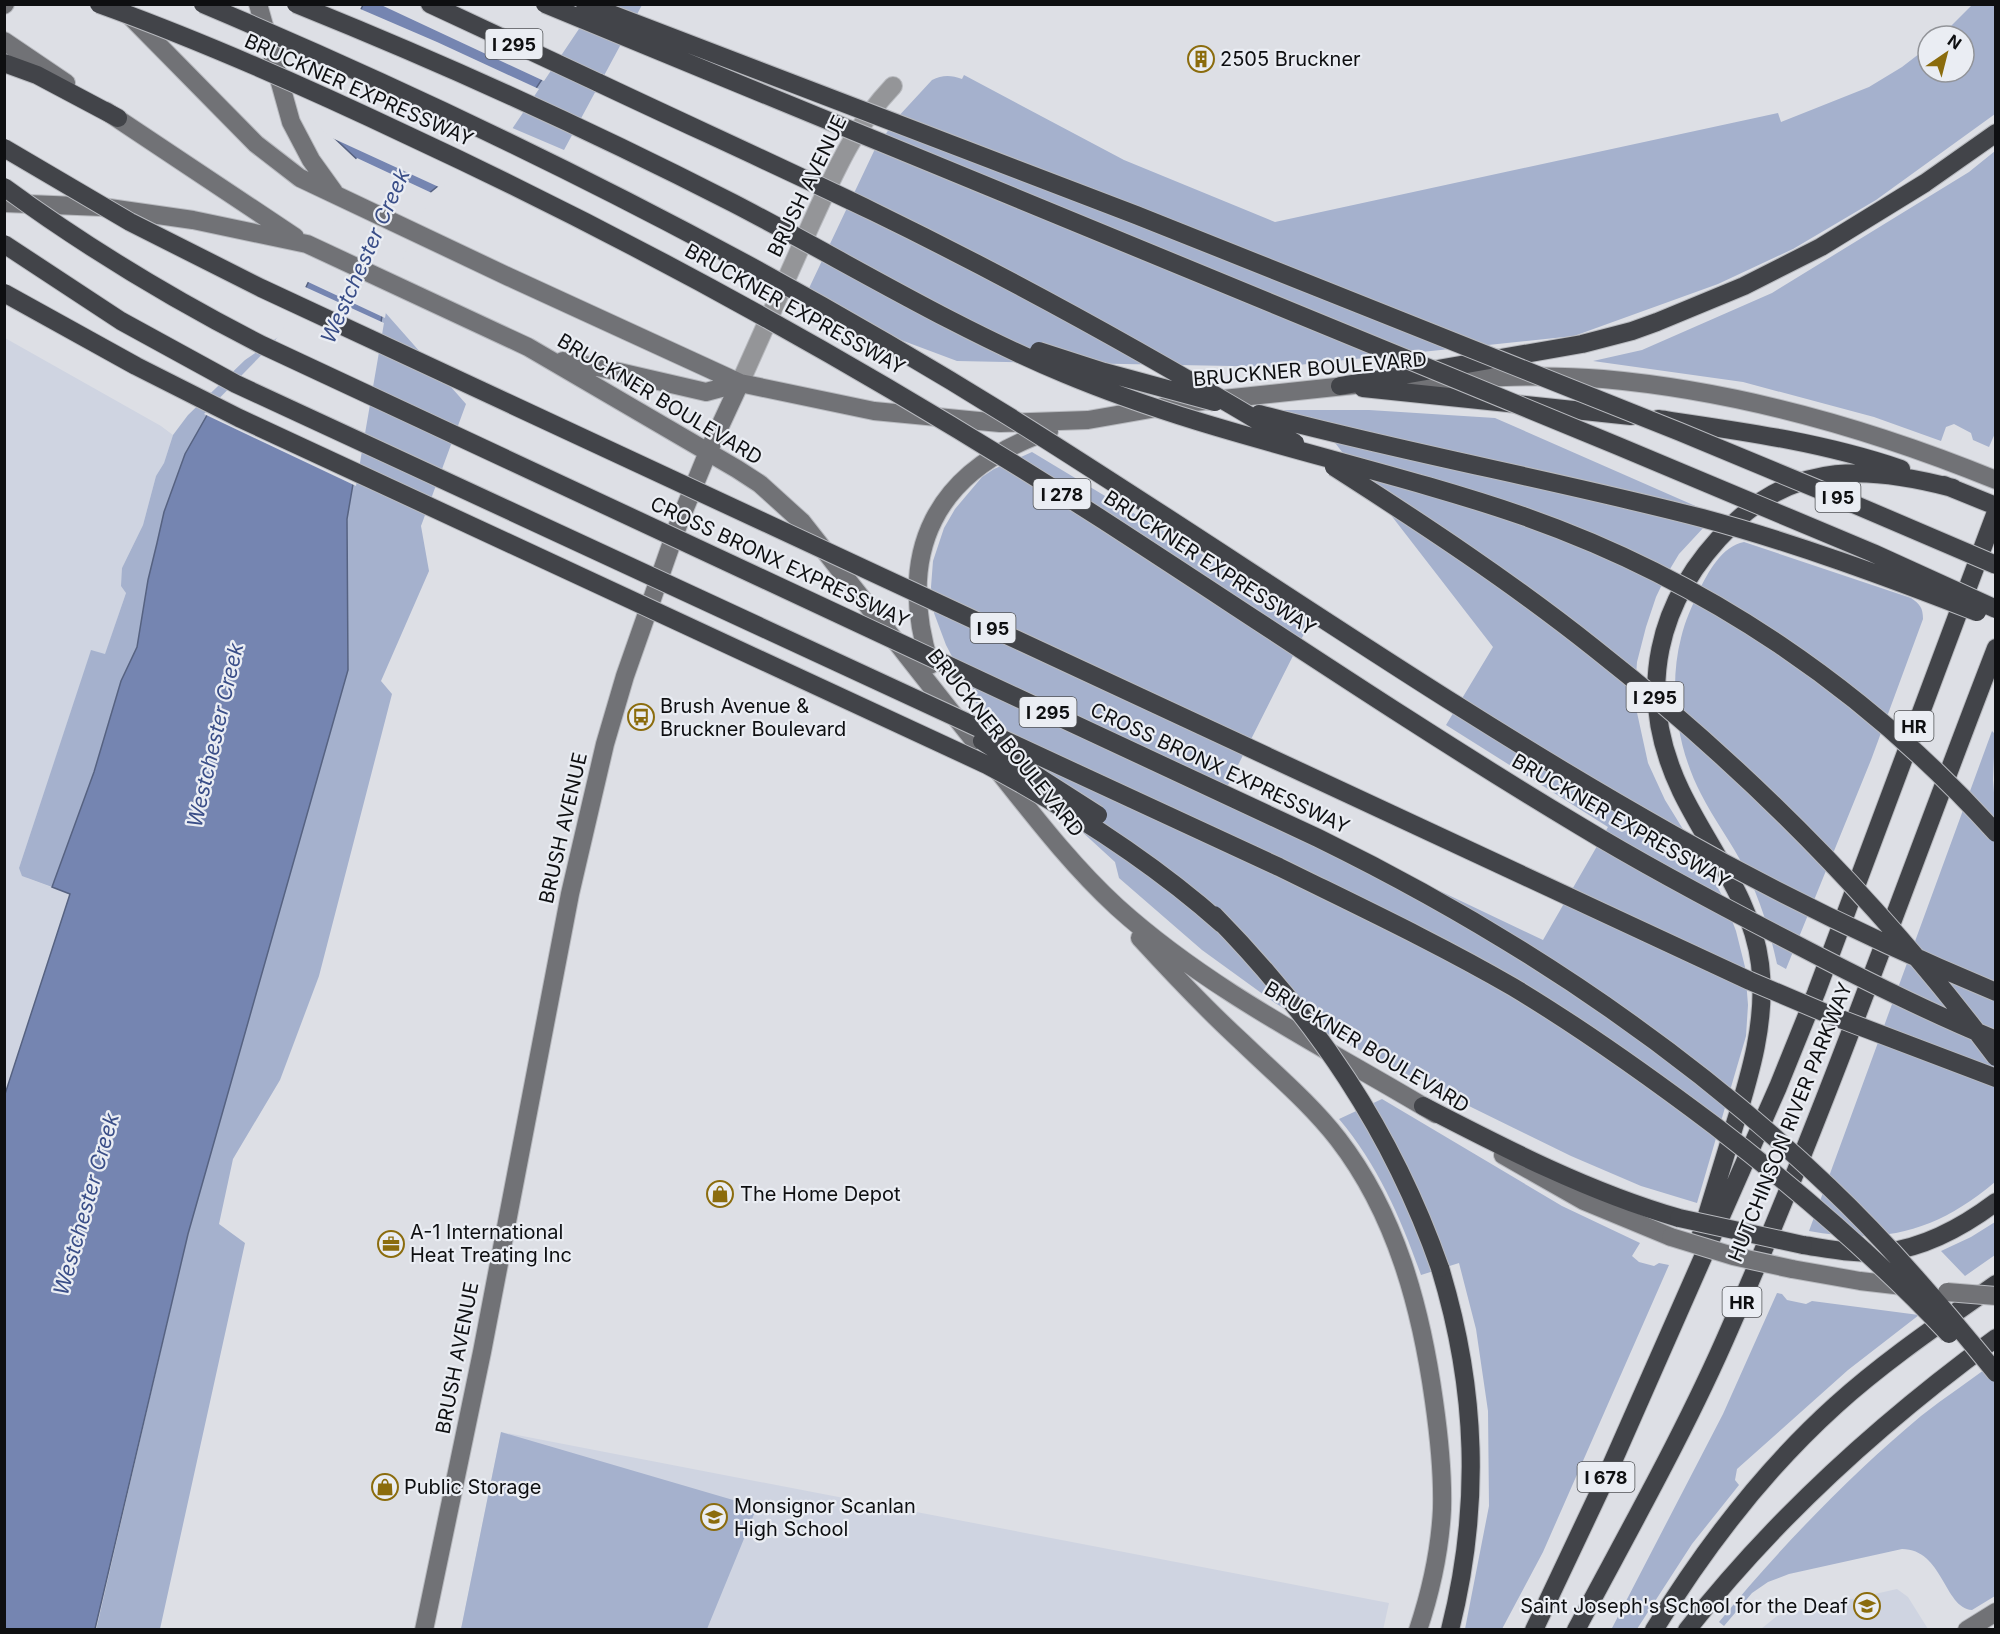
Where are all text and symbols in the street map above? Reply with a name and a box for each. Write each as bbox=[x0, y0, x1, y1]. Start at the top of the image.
north arrow bbox=[1916, 24, 1976, 84]
street label: BRUCKNER EXPRESSWAY bbox=[241, 29, 478, 152]
road number: I 295 bbox=[486, 29, 542, 59]
text: N bbox=[1944, 30, 1965, 53]
building icon: 2505 Bruckner bbox=[1186, 44, 1216, 74]
place label: 2505 Bruckner bbox=[1220, 47, 1361, 71]
street label: BRUSH AVENUE bbox=[762, 111, 852, 261]
water label: Westchester Creek bbox=[315, 164, 415, 347]
street label: BRUCKNER EXPRESSWAY bbox=[681, 238, 910, 380]
street label: BRUCKNER BOULEVARD bbox=[553, 328, 767, 470]
street label: BRUCKNER BOULEVARD bbox=[1192, 347, 1428, 391]
road number: I 278 bbox=[1034, 479, 1090, 509]
road number: I 95 bbox=[1816, 482, 1860, 512]
street label: BRUCKNER EXPRESSWAY bbox=[1099, 485, 1321, 641]
street label: CROSS BRONX EXPRESSWAY bbox=[647, 491, 914, 633]
road number: I 95 bbox=[970, 613, 1016, 643]
water label: Westchester Creek bbox=[182, 640, 248, 830]
street label: BRUCKNER BOULEVARD bbox=[923, 644, 1089, 842]
road number: I 295 bbox=[1626, 682, 1684, 712]
place label: Brush Avenue & Bruckner Boulevard bbox=[660, 694, 846, 741]
road number: I 295 bbox=[1020, 697, 1076, 727]
street label: CROSS BRONX EXPRESSWAY bbox=[1087, 697, 1354, 839]
bus stop icon: Brush Avenue & Bruckner Boulevard bbox=[626, 702, 656, 732]
road number: HR bbox=[1894, 711, 1934, 741]
street label: BRUCKNER EXPRESSWAY bbox=[1508, 749, 1735, 894]
street label: BRUSH AVENUE bbox=[534, 750, 592, 906]
street label: BRUCKNER BOULEVARD bbox=[1260, 976, 1474, 1118]
street label: HUTCHINSON RIVER PARKWAY bbox=[1723, 978, 1857, 1265]
water label: Westchester Creek bbox=[48, 1110, 124, 1298]
shop icon: The Home Depot bbox=[705, 1179, 735, 1209]
place label: The Home Depot bbox=[740, 1182, 901, 1206]
place label: A-1 International Heat Treating Inc bbox=[410, 1220, 572, 1267]
office icon: A-1 International Heat Treating Inc bbox=[376, 1229, 406, 1259]
street label: BRUSH AVENUE bbox=[430, 1280, 484, 1436]
road number: HR bbox=[1722, 1287, 1762, 1317]
road number: I 678 bbox=[1578, 1462, 1634, 1492]
shop icon: Public Storage bbox=[370, 1472, 400, 1502]
place label: Public Storage bbox=[404, 1475, 541, 1499]
place label: Monsignor Scanlan High School bbox=[734, 1494, 916, 1541]
school or university icon: Monsignor Scanlan High School bbox=[699, 1502, 729, 1532]
school or university icon: Saint Joseph's School for the Deaf bbox=[1852, 1591, 1882, 1621]
place label: Saint Joseph's School for the Deaf bbox=[1520, 1594, 1849, 1618]

